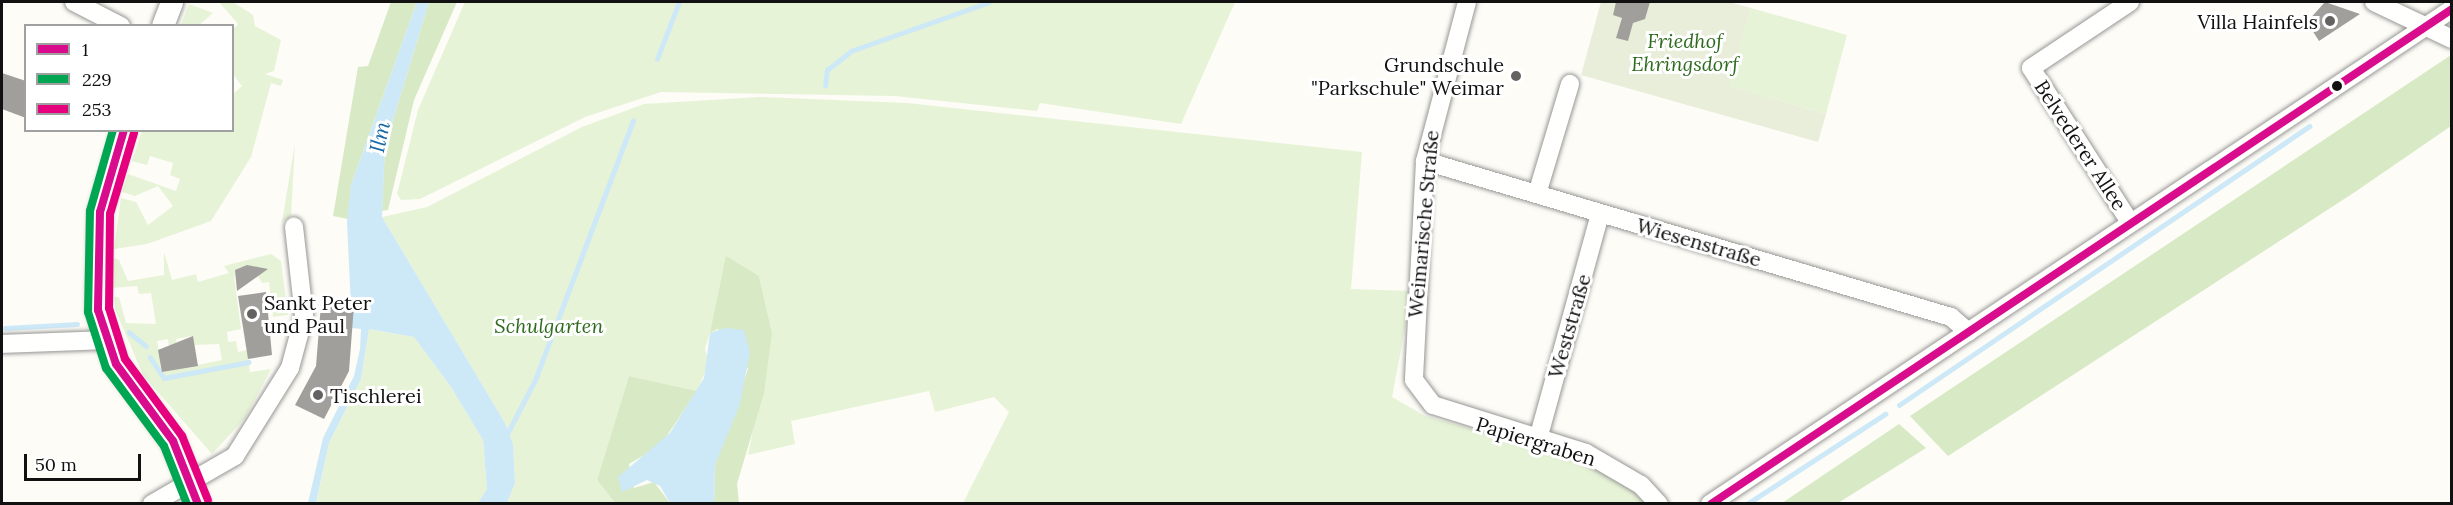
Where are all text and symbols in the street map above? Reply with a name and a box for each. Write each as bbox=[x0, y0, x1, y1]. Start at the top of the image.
place label: Villa Hainfels bbox=[2197, 9, 2318, 33]
marker: Villa Hainfels bbox=[2323, 14, 2337, 28]
legend bbox=[24, 24, 234, 132]
park label: Friedhof Ehringsdorf bbox=[1631, 28, 1739, 75]
text: 1 bbox=[82, 38, 89, 61]
place label: Grundschule "Parkschule" Weimar bbox=[1311, 52, 1504, 99]
text: 229 bbox=[82, 68, 112, 91]
marker: Grundschule "Parkschule" Weimar bbox=[1509, 69, 1523, 83]
street label: Belvederer Allee bbox=[2030, 75, 2132, 215]
unlabelled marker bbox=[2331, 80, 2343, 92]
text: 253 bbox=[82, 98, 112, 121]
water label: Ilm bbox=[364, 119, 396, 155]
street label: Weimarische Straße bbox=[1403, 129, 1443, 319]
street label: Wiesenstraße bbox=[1634, 213, 1764, 271]
street label: Weststraße bbox=[1543, 271, 1595, 381]
place label: Sankt Peter und Paul bbox=[264, 290, 371, 337]
marker: Sankt Peter und Paul bbox=[245, 307, 259, 321]
park label: Schulgarten bbox=[494, 313, 604, 337]
place label: Tischlerei bbox=[330, 383, 422, 407]
marker: Tischlerei bbox=[311, 388, 325, 402]
street label: Papiergraben bbox=[1473, 411, 1599, 471]
scale bar bbox=[27, 442, 144, 480]
text: 50 m bbox=[35, 453, 77, 476]

